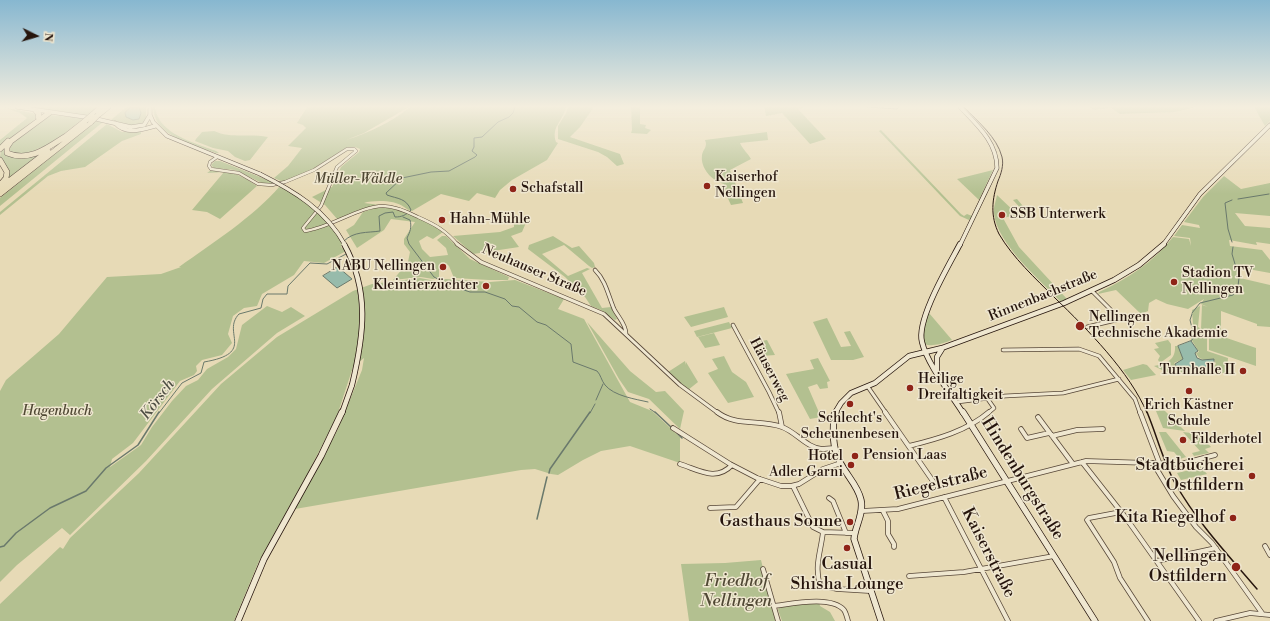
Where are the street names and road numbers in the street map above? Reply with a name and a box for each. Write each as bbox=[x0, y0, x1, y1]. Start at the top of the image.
street label: Neuhauser Straße bbox=[479, 241, 589, 301]
street label: Rinnenbachstraße bbox=[986, 266, 1100, 326]
street label: Häuserweg bbox=[745, 335, 793, 405]
street label: Hindenburgstraße bbox=[976, 414, 1068, 544]
street label: Riegelstraße bbox=[892, 463, 990, 505]
street label: Kaiserstraße bbox=[957, 505, 1019, 601]

